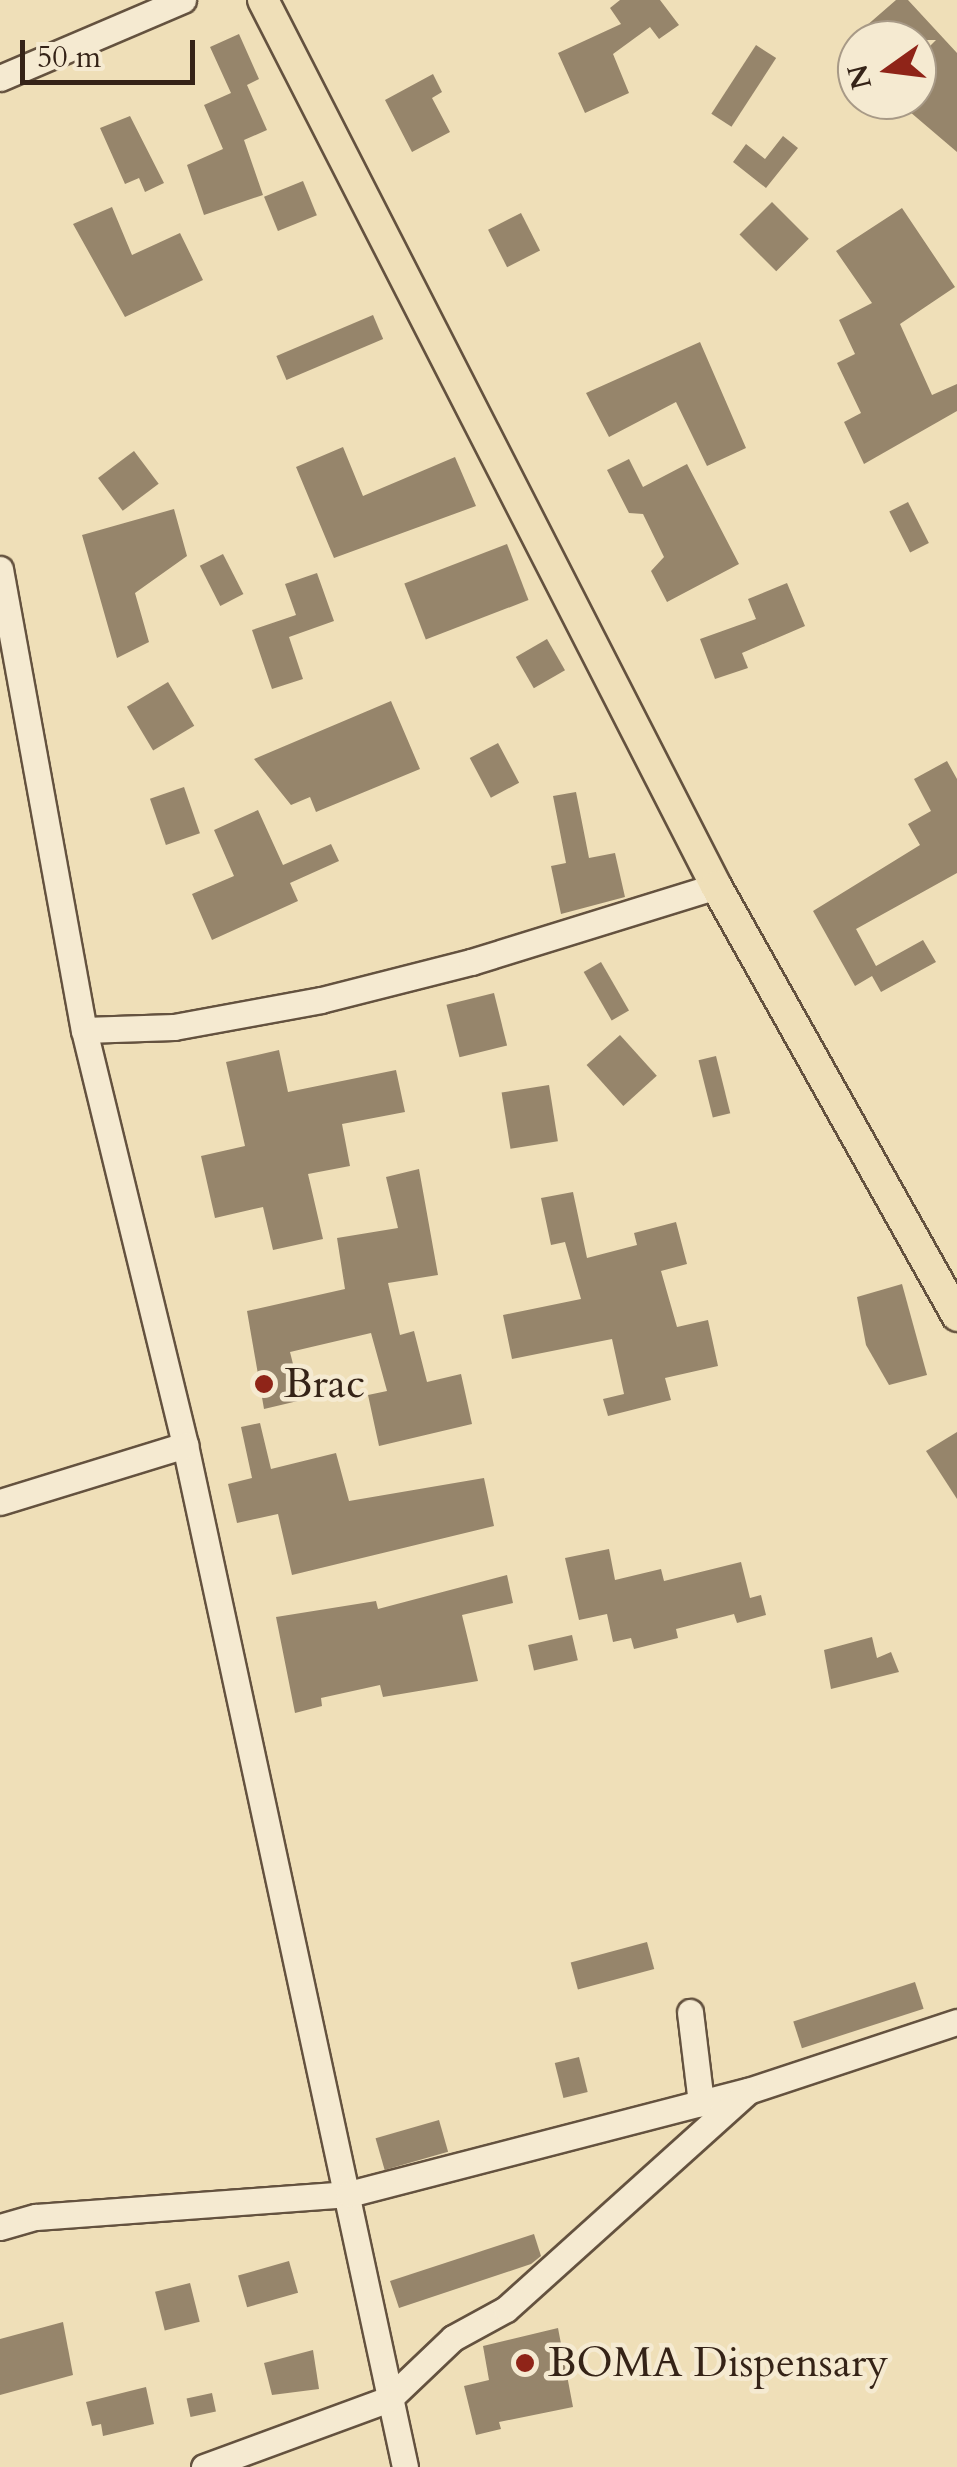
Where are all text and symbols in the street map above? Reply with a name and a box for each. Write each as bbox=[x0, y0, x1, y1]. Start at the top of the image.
scale bar bbox=[25, 20, 200, 82]
north arrow bbox=[837, 20, 937, 120]
text: 50 m bbox=[37, 37, 101, 78]
text: N bbox=[838, 60, 881, 93]
place label: Brac bbox=[284, 1359, 365, 1409]
marker: Brac bbox=[253, 1373, 275, 1395]
place label: BOMA Dispensary bbox=[548, 2338, 889, 2388]
marker: BOMA Dispensary bbox=[512, 2350, 538, 2376]

